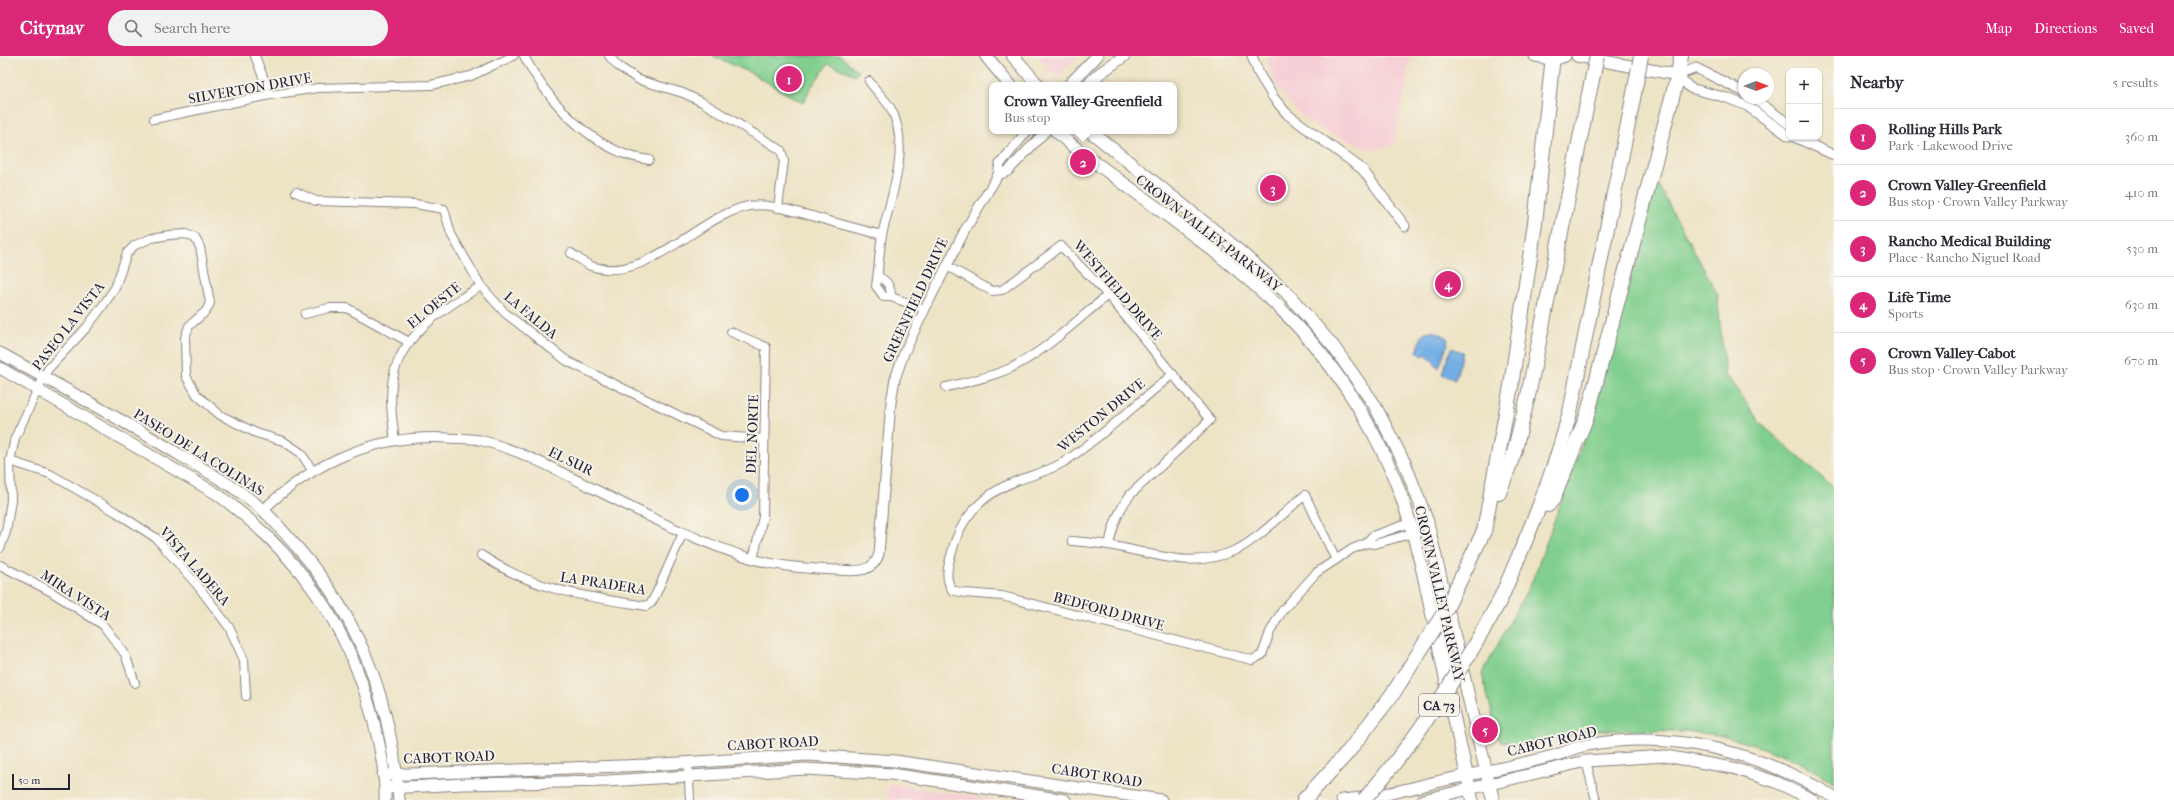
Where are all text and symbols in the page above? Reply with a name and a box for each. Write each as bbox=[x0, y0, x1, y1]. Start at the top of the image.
search box bbox=[108, 10, 388, 46]
text: Citynav bbox=[20, 17, 84, 39]
icon: search bbox=[122, 17, 144, 39]
text: Search here bbox=[154, 19, 230, 37]
text: Map bbox=[1985, 20, 2012, 37]
text: Directions bbox=[2034, 20, 2097, 37]
text: Saved bbox=[2119, 20, 2154, 37]
pin: 1 bbox=[776, 64, 802, 94]
north arrow bbox=[1738, 68, 1774, 104]
map controls bbox=[1786, 68, 1822, 140]
button: + bbox=[1786, 68, 1822, 104]
street label: SILVERTON DRIVE bbox=[187, 69, 314, 108]
text: Nearby bbox=[1850, 72, 1904, 92]
text: 5 results bbox=[2113, 75, 2158, 90]
popup bbox=[989, 82, 1177, 134]
text: Crown Valley-Greenfield bbox=[1004, 92, 1162, 110]
button: − bbox=[1786, 104, 1822, 140]
text: Bus stop bbox=[1004, 110, 1050, 125]
text: Rolling Hills Park bbox=[1888, 120, 2002, 138]
text: 1 bbox=[1861, 129, 1865, 144]
text: 360 m bbox=[2125, 129, 2158, 144]
text: Park · Lakewood Drive bbox=[1888, 138, 2013, 153]
pin: 2 bbox=[1070, 147, 1096, 177]
street label: CROWN VALLEY PARKWAY bbox=[1132, 171, 1285, 296]
pin: 3 bbox=[1260, 173, 1286, 203]
text: Crown Valley-Greenfield bbox=[1888, 176, 2046, 194]
text: 2 bbox=[1860, 185, 1866, 200]
text: 410 m bbox=[2125, 185, 2158, 200]
text: Bus stop · Crown Valley Parkway bbox=[1888, 194, 2068, 209]
text: Rancho Medical Building bbox=[1888, 232, 2051, 250]
street label: GREENFIELD DRIVE bbox=[879, 235, 952, 365]
street label: WESTFIELD DRIVE bbox=[1069, 236, 1166, 344]
text: 3 bbox=[1860, 241, 1866, 256]
text: 530 m bbox=[2126, 241, 2158, 256]
text: Place · Rancho Niguel Road bbox=[1888, 250, 2041, 265]
pin: 4 bbox=[1435, 269, 1461, 299]
street label: PASEO LA VISTA bbox=[29, 278, 109, 374]
street label: EL OESTE bbox=[404, 278, 465, 332]
street label: LA FALDA bbox=[500, 288, 562, 343]
text: Life Time bbox=[1888, 288, 1951, 306]
text: 4 bbox=[1859, 297, 1867, 312]
text: 630 m bbox=[2125, 297, 2158, 312]
text: Sports bbox=[1888, 306, 1923, 321]
text: Crown Valley-Cabot bbox=[1888, 344, 2016, 362]
text: 5 bbox=[1860, 353, 1866, 368]
text: 670 m bbox=[2124, 353, 2158, 368]
text: Bus stop · Crown Valley Parkway bbox=[1888, 362, 2068, 377]
street label: WESTON DRIVE bbox=[1053, 375, 1149, 456]
street label: DEL NORTE bbox=[743, 394, 762, 474]
street label: PASEO DE LA COLINAS bbox=[130, 405, 267, 500]
street label: EL SUR bbox=[545, 443, 597, 480]
your location bbox=[732, 485, 752, 505]
street label: CROWN VALLEY PARKWAY bbox=[1411, 504, 1468, 684]
street label: VISTA LADERA bbox=[155, 523, 234, 610]
street label: MIRA VISTA bbox=[37, 566, 115, 625]
street label: LA PRADERA bbox=[559, 568, 648, 599]
street label: BEDFORD DRIVE bbox=[1051, 588, 1167, 635]
road number: CA 73 bbox=[1419, 694, 1459, 716]
pin: 5 bbox=[1472, 715, 1498, 745]
street label: CABOT ROAD bbox=[1506, 723, 1599, 760]
street label: CABOT ROAD bbox=[727, 733, 819, 754]
street label: CABOT ROAD bbox=[403, 747, 495, 768]
street label: CABOT ROAD bbox=[1050, 760, 1144, 791]
scale bar bbox=[12, 772, 70, 791]
text: 50 m bbox=[18, 774, 40, 787]

